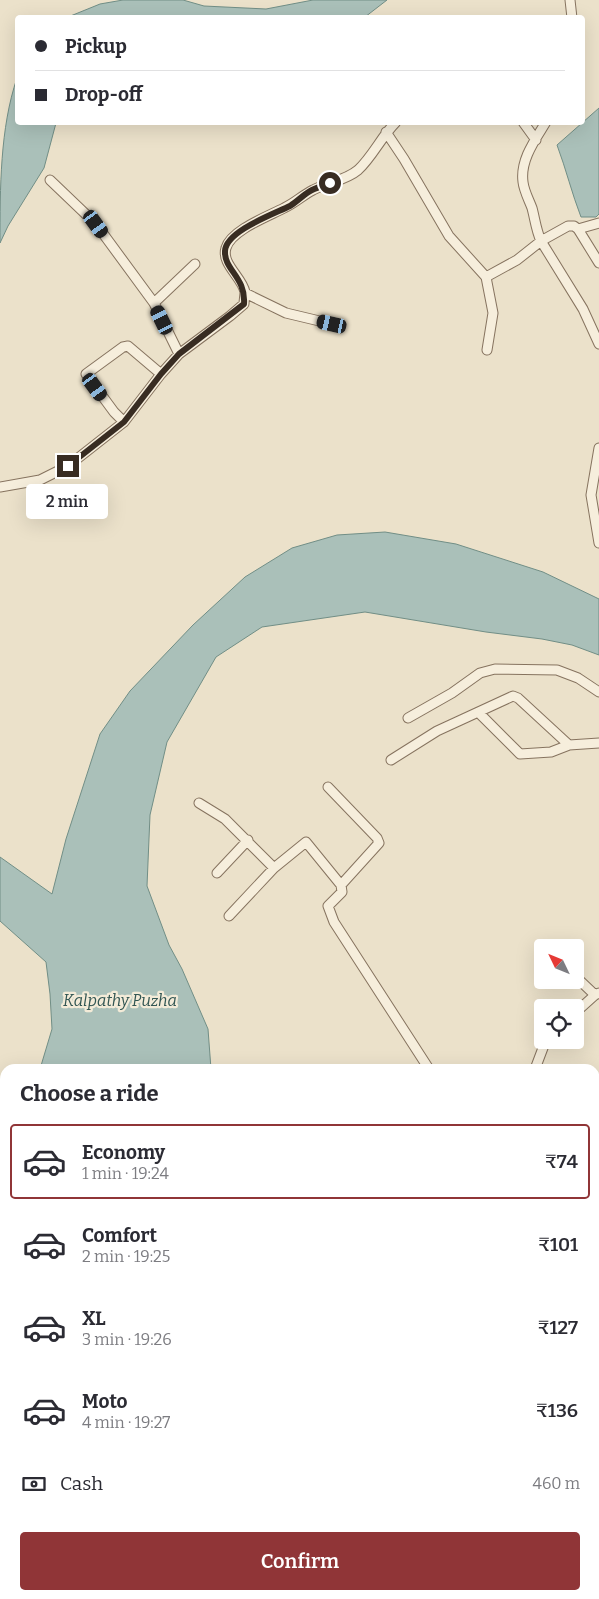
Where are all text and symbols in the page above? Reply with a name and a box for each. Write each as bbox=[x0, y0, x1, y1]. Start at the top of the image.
text: Pickup bbox=[65, 35, 127, 58]
text: Drop-off bbox=[65, 83, 143, 106]
route start bbox=[319, 172, 341, 194]
car bbox=[81, 207, 110, 241]
car bbox=[148, 303, 175, 337]
car bbox=[315, 313, 348, 335]
car bbox=[80, 370, 109, 404]
route end bbox=[57, 455, 79, 477]
callout: 2 min bbox=[27, 484, 109, 518]
text: 2 min bbox=[46, 492, 88, 511]
north arrow bbox=[534, 939, 584, 989]
map controls bbox=[534, 939, 584, 1049]
water label: Kalpathy Puzha bbox=[63, 991, 177, 1010]
button: locate bbox=[534, 999, 584, 1049]
text: Choose a ride bbox=[20, 1080, 159, 1107]
icon: car bbox=[22, 1139, 67, 1184]
text: Economy bbox=[82, 1141, 165, 1164]
text: ₹74 bbox=[545, 1150, 578, 1173]
text: 1 min · 19:24 bbox=[82, 1164, 169, 1183]
icon: car bbox=[22, 1222, 67, 1267]
text: Comfort bbox=[82, 1224, 157, 1247]
text: ₹101 bbox=[538, 1233, 578, 1256]
text: 2 min · 19:25 bbox=[82, 1247, 170, 1266]
icon: car bbox=[22, 1305, 67, 1350]
text: XL bbox=[82, 1307, 106, 1330]
text: ₹127 bbox=[537, 1316, 578, 1339]
text: 3 min · 19:26 bbox=[82, 1330, 172, 1349]
icon: car bbox=[22, 1388, 67, 1433]
text: Moto bbox=[82, 1390, 128, 1413]
text: ₹136 bbox=[536, 1399, 578, 1422]
text: 4 min · 19:27 bbox=[82, 1413, 170, 1432]
icon: cash bbox=[20, 1470, 48, 1498]
text: Cash bbox=[60, 1472, 103, 1495]
text: 460 m bbox=[533, 1474, 580, 1493]
button: Confirm bbox=[20, 1532, 580, 1590]

